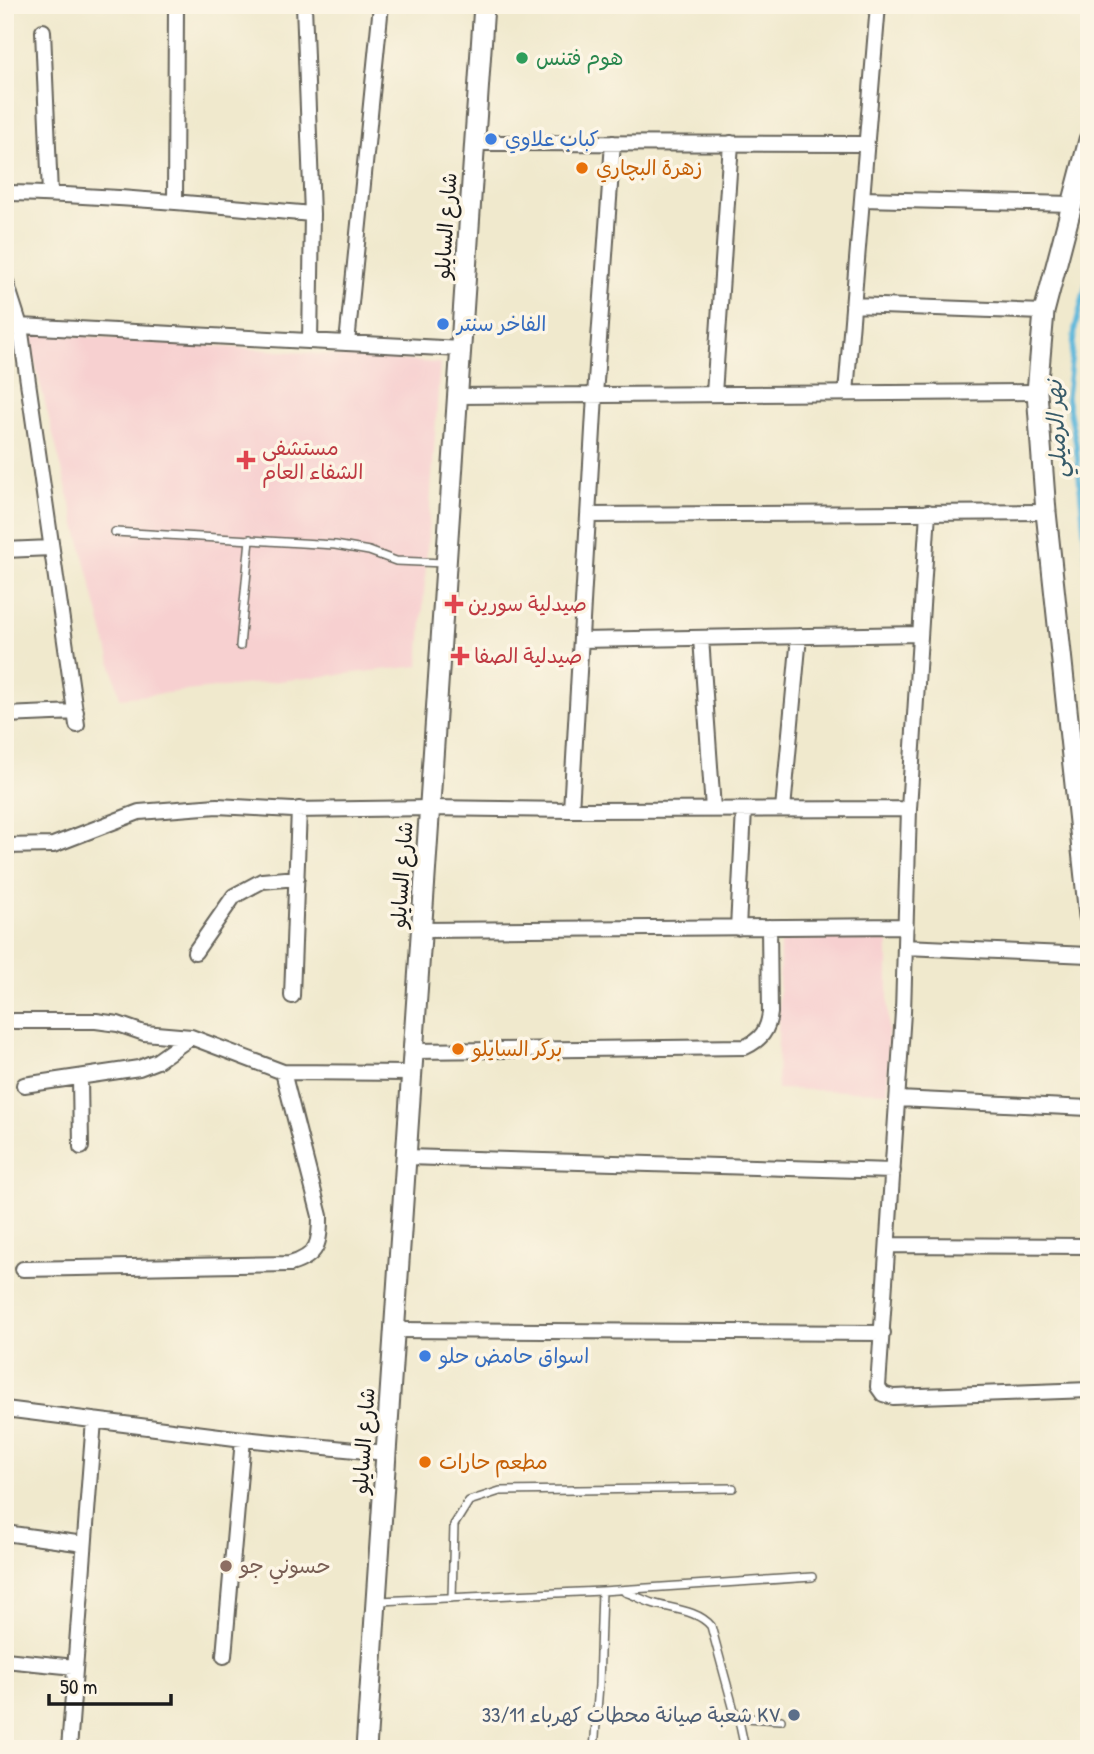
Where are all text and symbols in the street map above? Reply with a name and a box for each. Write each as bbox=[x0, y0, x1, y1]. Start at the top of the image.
place label: هوم فتنس bbox=[536, 43, 623, 74]
marker: هوم فتنس bbox=[514, 50, 530, 66]
place label: كباب علاوي bbox=[505, 124, 599, 154]
marker: كباب علاوي bbox=[483, 131, 499, 147]
place label: زهرة البچاري bbox=[596, 153, 702, 183]
marker: زهرة البچاري bbox=[574, 160, 590, 176]
street label: شارع السايلو bbox=[427, 172, 465, 281]
place label: الفاخر سنتر bbox=[455, 309, 546, 338]
marker: الفاخر سنتر bbox=[435, 316, 451, 332]
water label: نهر الرميلي bbox=[1037, 377, 1079, 479]
place label: مستشفى الشفاء العام bbox=[262, 433, 363, 488]
marker: مستشفى الشفاء العام bbox=[236, 450, 256, 470]
place label: صيدلية سورين bbox=[468, 589, 587, 618]
marker: صيدلية سورين bbox=[446, 596, 462, 612]
place label: صيدلية الصفا bbox=[474, 641, 582, 670]
marker: صيدلية الصفا bbox=[452, 648, 468, 664]
street label: شارع السايلو bbox=[383, 821, 421, 930]
place label: بركر السايلو bbox=[471, 1034, 562, 1063]
marker: بركر السايلو bbox=[450, 1041, 466, 1057]
place label: اسواق حامض حلو bbox=[438, 1341, 589, 1370]
marker: اسواق حامض حلو bbox=[417, 1348, 433, 1364]
street label: شارع السايلو bbox=[345, 1387, 383, 1496]
place label: مطعم حارات bbox=[439, 1447, 548, 1478]
marker: مطعم حارات bbox=[417, 1454, 433, 1470]
place label: حسوني جو bbox=[238, 1551, 330, 1585]
marker: حسوني جو bbox=[218, 1558, 234, 1574]
scale bar bbox=[49, 1663, 172, 1707]
text: 50 m bbox=[60, 1672, 97, 1701]
place label: شعبة صيانة محطات كهرباء 33/11 KV bbox=[482, 1700, 780, 1729]
marker: شعبة صيانة محطات كهرباء 33/11 KV bbox=[786, 1707, 802, 1723]

